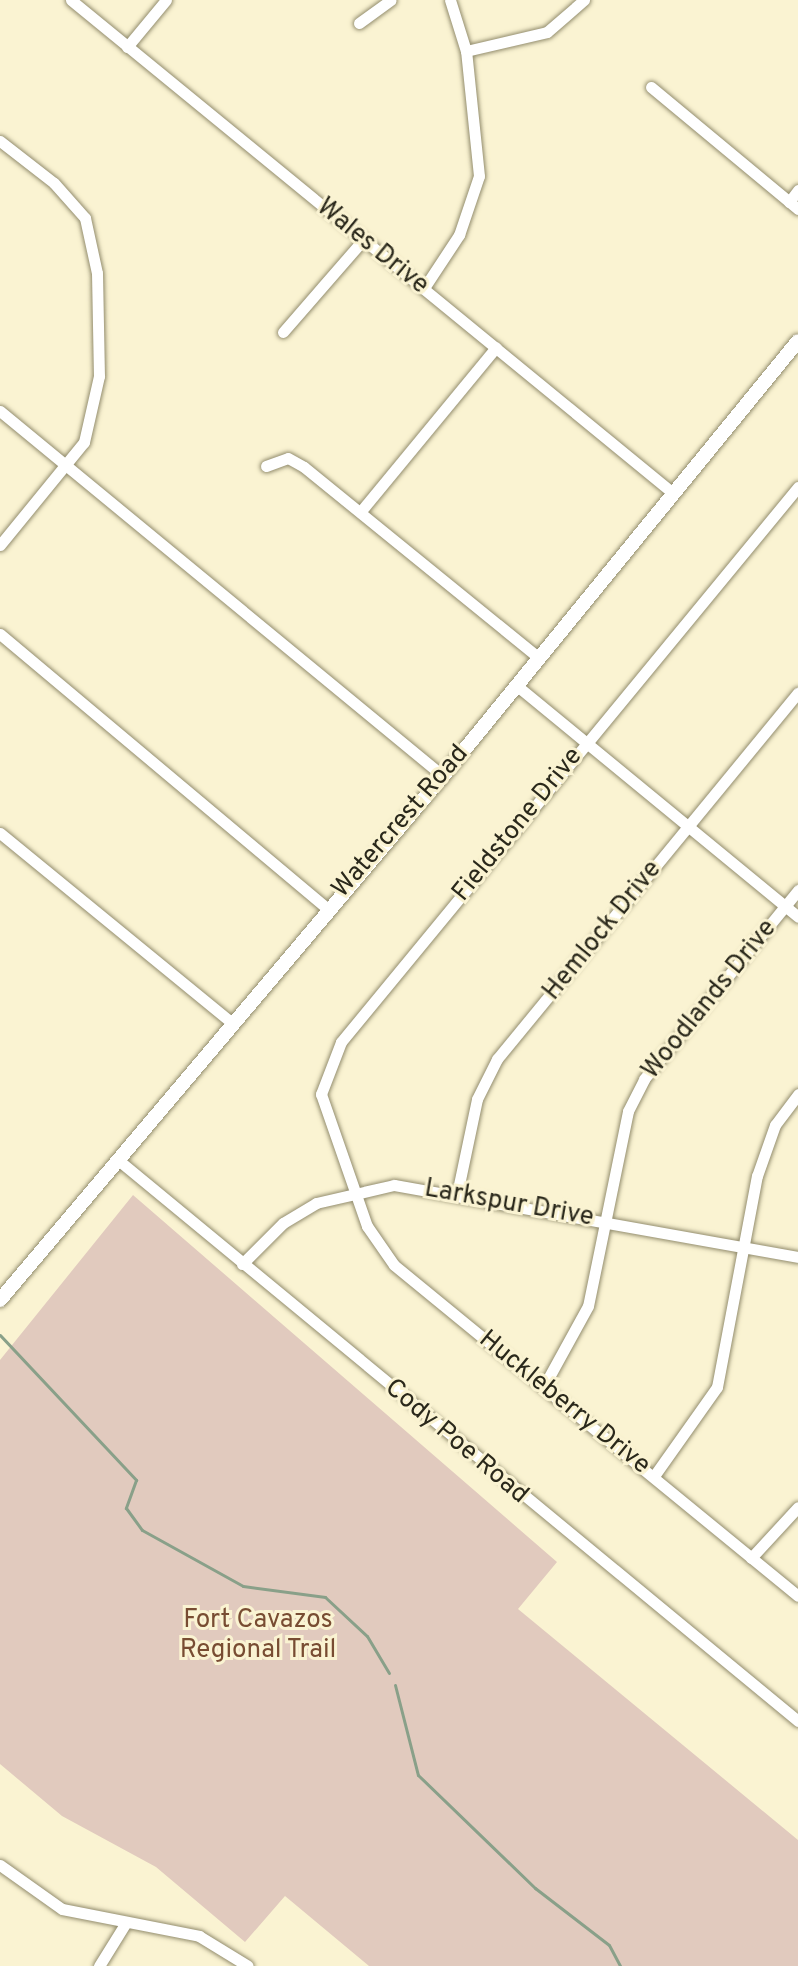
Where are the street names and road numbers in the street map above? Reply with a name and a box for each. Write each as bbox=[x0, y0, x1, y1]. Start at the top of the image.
street label: Wales Drive bbox=[310, 192, 434, 302]
street label: Watercrest Road bbox=[326, 739, 476, 905]
street label: Fieldstone Drive bbox=[446, 742, 590, 908]
street label: Hemlock Drive bbox=[537, 855, 669, 1007]
street label: Woodlands Drive bbox=[636, 914, 784, 1086]
street label: Larkspur Drive bbox=[422, 1174, 596, 1234]
street label: Huckleberry Drive bbox=[472, 1324, 656, 1482]
street label: Cody Poe Road bbox=[378, 1373, 534, 1511]

